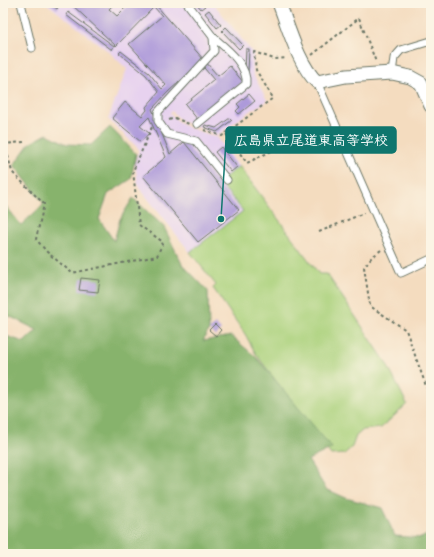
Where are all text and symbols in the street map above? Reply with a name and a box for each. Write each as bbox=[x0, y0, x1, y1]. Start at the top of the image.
callout: 広島県立尾道東高等学校 bbox=[226, 127, 396, 153]
text: 広島県立尾道東高等学校 bbox=[234, 133, 388, 151]

